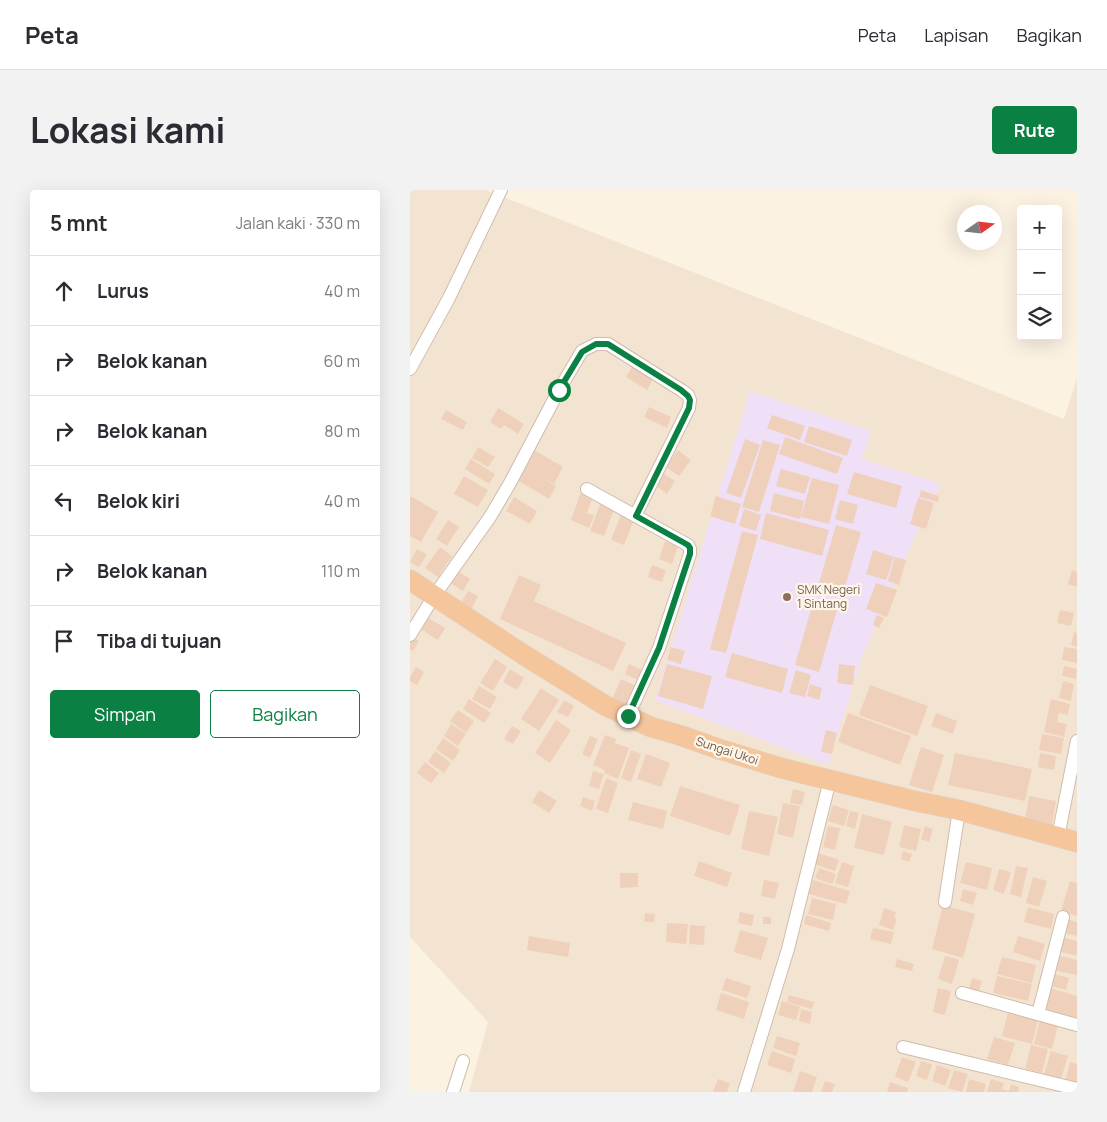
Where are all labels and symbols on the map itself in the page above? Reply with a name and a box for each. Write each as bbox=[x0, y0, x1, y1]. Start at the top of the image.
north arrow bbox=[957, 205, 1002, 250]
route start bbox=[548, 379, 571, 402]
place label: SMK Negeri 1 Sintang bbox=[797, 581, 860, 612]
marker: SMK Negeri 1 Sintang bbox=[781, 591, 793, 603]
route end bbox=[617, 705, 640, 728]
street label: Sungai Ukoi bbox=[694, 732, 761, 769]

